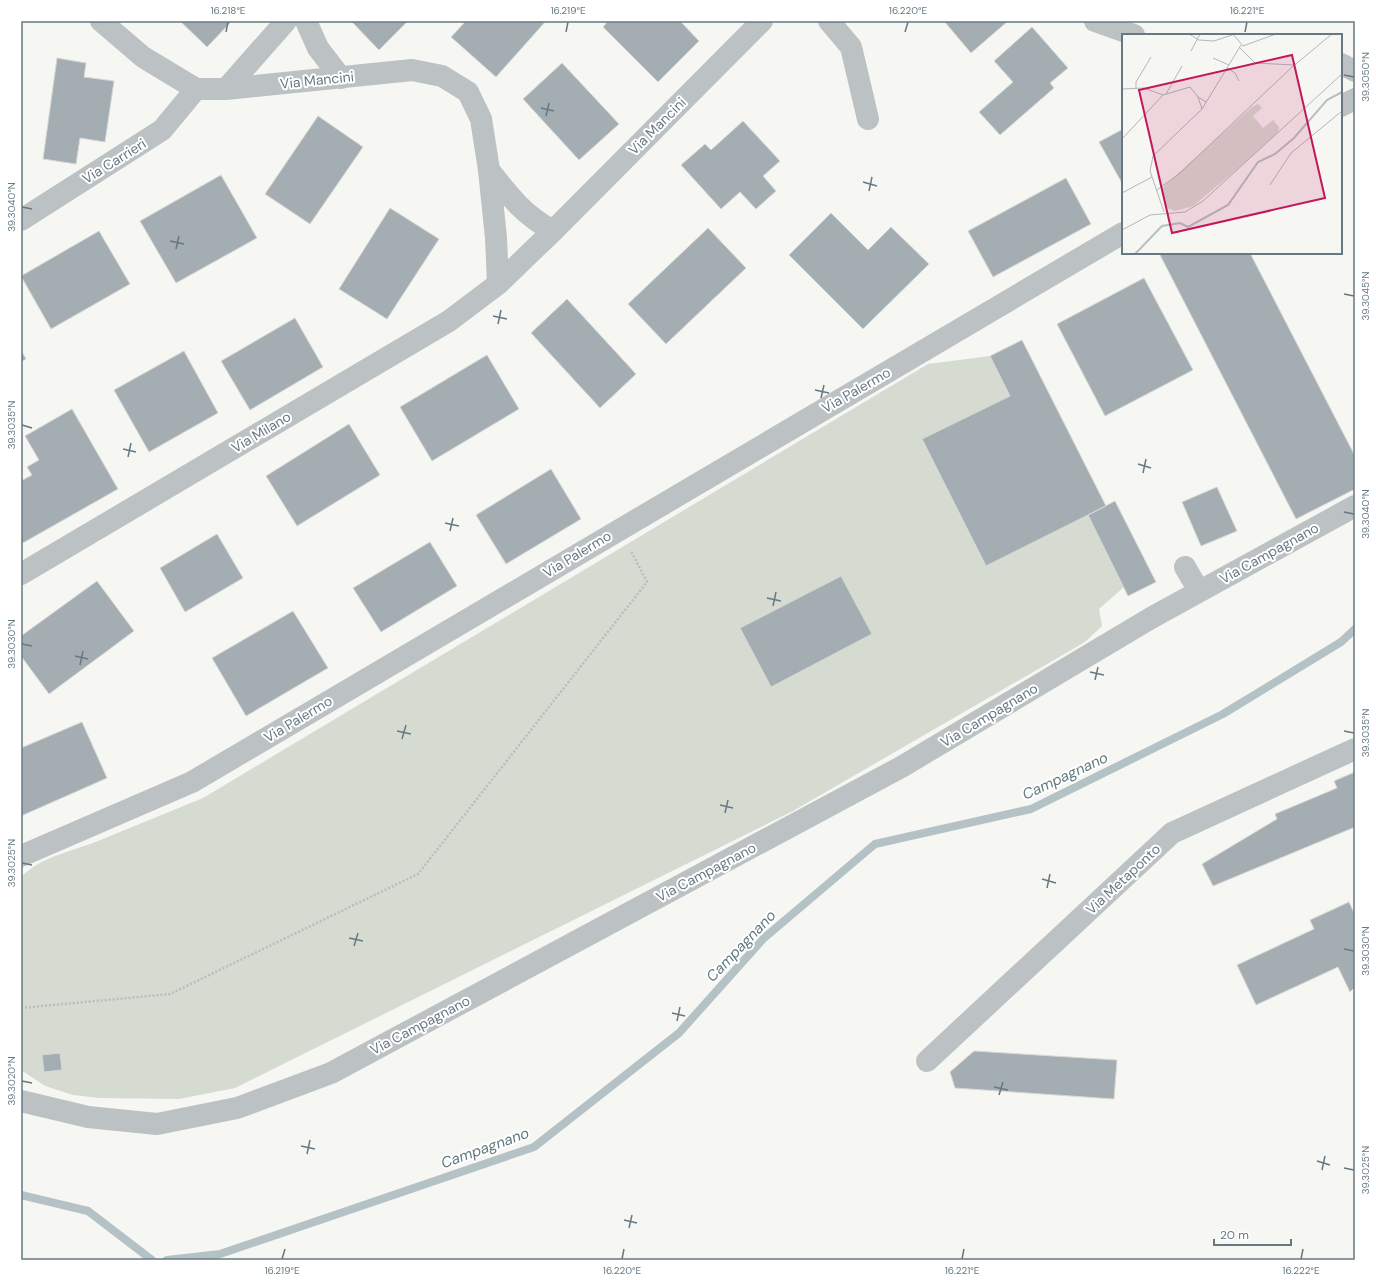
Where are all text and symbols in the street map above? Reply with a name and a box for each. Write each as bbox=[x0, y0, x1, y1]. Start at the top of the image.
text: 16.218°E bbox=[210, 4, 246, 17]
text: 16.219°E bbox=[550, 4, 586, 17]
text: 16.220°E bbox=[889, 4, 928, 17]
text: 16.221°E bbox=[1230, 4, 1265, 17]
inset map bbox=[1122, 34, 1342, 254]
text: 39.3050°N bbox=[1359, 52, 1372, 102]
street label: Via Mancini bbox=[279, 67, 355, 93]
street label: Via Mancini bbox=[624, 93, 690, 159]
street label: Via Carrieri bbox=[79, 134, 149, 188]
text: 39.3040°N bbox=[5, 182, 18, 232]
text: 39.3045°N bbox=[1359, 271, 1372, 320]
street label: Via Palermo bbox=[818, 363, 894, 417]
text: 39.3035°N bbox=[5, 401, 18, 449]
street label: Via Milano bbox=[228, 407, 294, 457]
text: 39.3040°N bbox=[1359, 489, 1372, 539]
street label: Via Campagnano bbox=[1216, 518, 1322, 588]
street label: Via Palermo bbox=[540, 527, 614, 581]
text: 39.3030°N bbox=[5, 619, 18, 669]
street label: Via Campagnano bbox=[937, 679, 1041, 751]
street label: Via Palermo bbox=[261, 692, 335, 746]
text: 39.3035°N bbox=[1359, 709, 1372, 757]
water label: Campagnano bbox=[1019, 747, 1111, 805]
street label: Via Campagnano bbox=[653, 838, 759, 906]
text: 39.3025°N bbox=[5, 839, 18, 887]
street label: Via Metaponto bbox=[1082, 840, 1164, 918]
water label: Campagnano bbox=[702, 906, 780, 986]
text: 39.3030°N bbox=[1359, 926, 1372, 976]
street label: Via Campagnano bbox=[367, 991, 473, 1059]
text: 39.3020°N bbox=[5, 1056, 18, 1106]
water label: Campagnano bbox=[438, 1123, 532, 1173]
text: 39.3025°N bbox=[1359, 1146, 1372, 1194]
scale bar bbox=[1214, 1221, 1291, 1247]
text: 20 m bbox=[1220, 1227, 1249, 1243]
text: 16.219°E bbox=[264, 1264, 300, 1277]
text: 16.220°E bbox=[603, 1264, 642, 1277]
text: 16.221°E bbox=[945, 1264, 980, 1277]
text: 16.222°E bbox=[1282, 1264, 1320, 1277]

